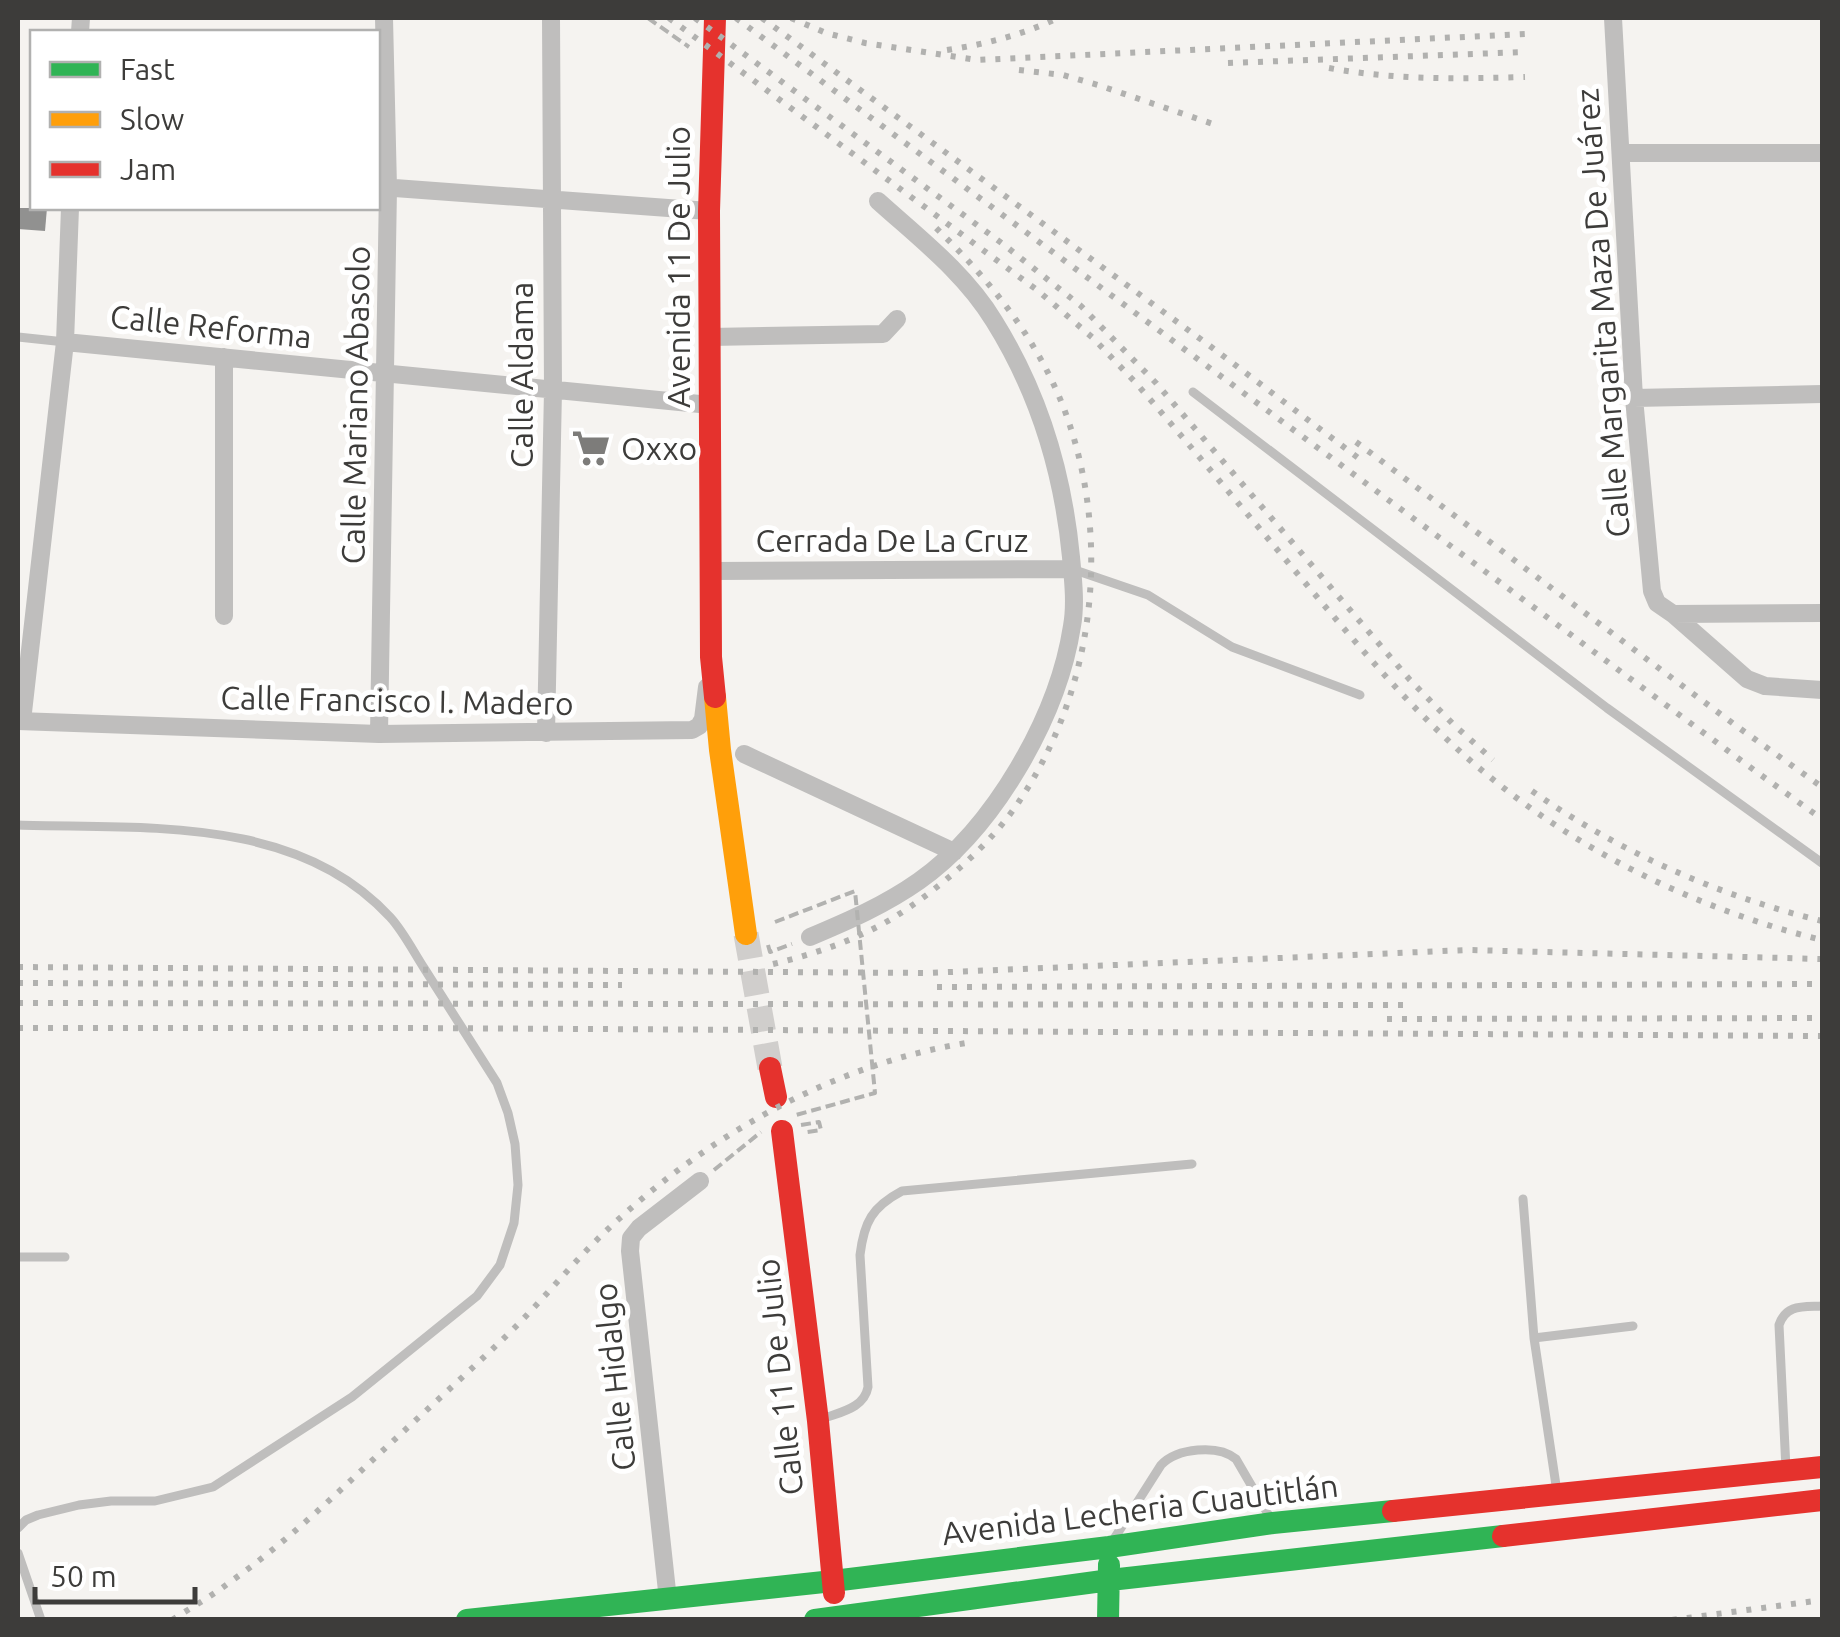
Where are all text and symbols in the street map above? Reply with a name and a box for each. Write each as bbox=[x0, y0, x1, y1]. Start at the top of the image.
legend bbox=[30, 30, 380, 210]
text: Fast bbox=[120, 52, 175, 86]
street label: Calle Margarita Maza De Juárez bbox=[1568, 87, 1636, 539]
text: Slow bbox=[120, 102, 184, 136]
street label: Avenida 11 De Julio bbox=[660, 126, 696, 408]
text: Jam bbox=[120, 152, 176, 186]
street label: Calle Mariano Abasolo bbox=[334, 245, 376, 565]
street label: Calle Aldama bbox=[503, 282, 539, 468]
street label: Calle Reforma bbox=[108, 298, 314, 354]
supermarket icon: Oxxo bbox=[570, 427, 612, 469]
place label: Oxxo bbox=[621, 430, 697, 466]
street label: Cerrada De La Cruz bbox=[756, 522, 1028, 558]
street label: Calle Francisco I. Madero bbox=[220, 679, 574, 721]
street label: Calle 11 De Julio bbox=[749, 1257, 809, 1497]
street label: Calle Hidalgo bbox=[586, 1281, 642, 1473]
street label: Avenida Lecheria Cuautitlán bbox=[940, 1467, 1340, 1551]
scale bar bbox=[35, 1542, 195, 1604]
text: 50 m bbox=[50, 1559, 117, 1593]

